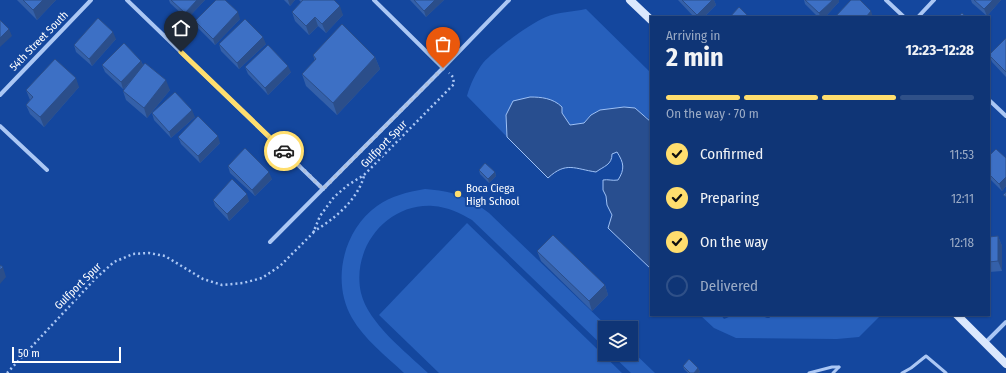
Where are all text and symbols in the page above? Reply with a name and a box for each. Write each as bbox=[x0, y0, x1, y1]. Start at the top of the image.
street label: 54th Street South bbox=[7, 8, 71, 74]
pin bbox=[164, 11, 198, 52]
icon: home bbox=[170, 17, 192, 39]
pin bbox=[426, 27, 460, 68]
text: Arriving in bbox=[666, 28, 720, 43]
icon: bag bbox=[432, 33, 454, 55]
text: 12:23–12:28 bbox=[906, 41, 974, 59]
text: 2 min bbox=[666, 42, 724, 73]
text: On the way · 70 m bbox=[666, 106, 759, 121]
street label: Gulfport Spur bbox=[358, 117, 410, 170]
courier bbox=[264, 131, 304, 171]
icon: car bbox=[273, 140, 295, 162]
icon: check bbox=[666, 143, 688, 165]
text: Confirmed bbox=[700, 145, 763, 163]
text: 11:53 bbox=[949, 147, 974, 162]
place label: Boca Ciega High School bbox=[466, 182, 520, 208]
icon: check bbox=[666, 187, 688, 209]
marker: Boca Ciega High School bbox=[453, 189, 463, 199]
text: Preparing bbox=[700, 189, 759, 207]
text: 12:11 bbox=[951, 191, 974, 206]
icon: check bbox=[666, 231, 688, 253]
text: On the way bbox=[700, 233, 768, 251]
text: 12:18 bbox=[949, 235, 974, 250]
street label: Gulfport Spur bbox=[52, 260, 104, 312]
text: Delivered bbox=[700, 277, 758, 295]
map controls bbox=[598, 321, 638, 361]
button: layers bbox=[598, 321, 638, 361]
scale bar bbox=[12, 345, 121, 364]
text: 50 m bbox=[18, 347, 40, 360]

